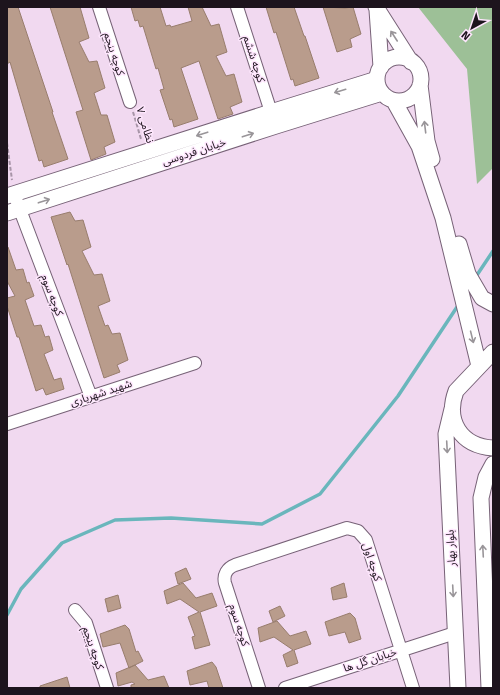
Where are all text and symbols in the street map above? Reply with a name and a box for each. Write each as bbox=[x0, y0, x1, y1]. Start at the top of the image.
north arrow bbox=[452, 8, 492, 48]
text: N bbox=[459, 28, 473, 43]
one-way arrow bbox=[390, 30, 398, 41]
street label: کوچه پنجم bbox=[99, 31, 127, 78]
street label: کوچه ششم bbox=[238, 34, 268, 85]
one-way arrow bbox=[333, 88, 346, 95]
street label: نظامی ۷ bbox=[133, 105, 157, 145]
one-way arrow bbox=[421, 121, 429, 134]
one-way arrow bbox=[196, 131, 209, 138]
one-way arrow bbox=[241, 131, 254, 138]
street label: خیابان فردوسی bbox=[160, 135, 228, 168]
one-way arrow bbox=[38, 197, 50, 205]
street label: کوچه سوم bbox=[37, 272, 66, 318]
one-way arrow bbox=[469, 330, 476, 343]
street label: شهید شهریاری bbox=[68, 377, 134, 409]
one-way arrow bbox=[443, 440, 451, 453]
street label: بلوار بهار bbox=[444, 529, 459, 568]
street label: کوچه اول bbox=[359, 541, 384, 584]
one-way arrow bbox=[480, 545, 487, 558]
one-way arrow bbox=[450, 584, 457, 597]
street label: کوچه سوم bbox=[225, 602, 252, 649]
street label: کوچه پنجم bbox=[78, 625, 107, 672]
street label: خیابان گل ها bbox=[342, 645, 399, 675]

